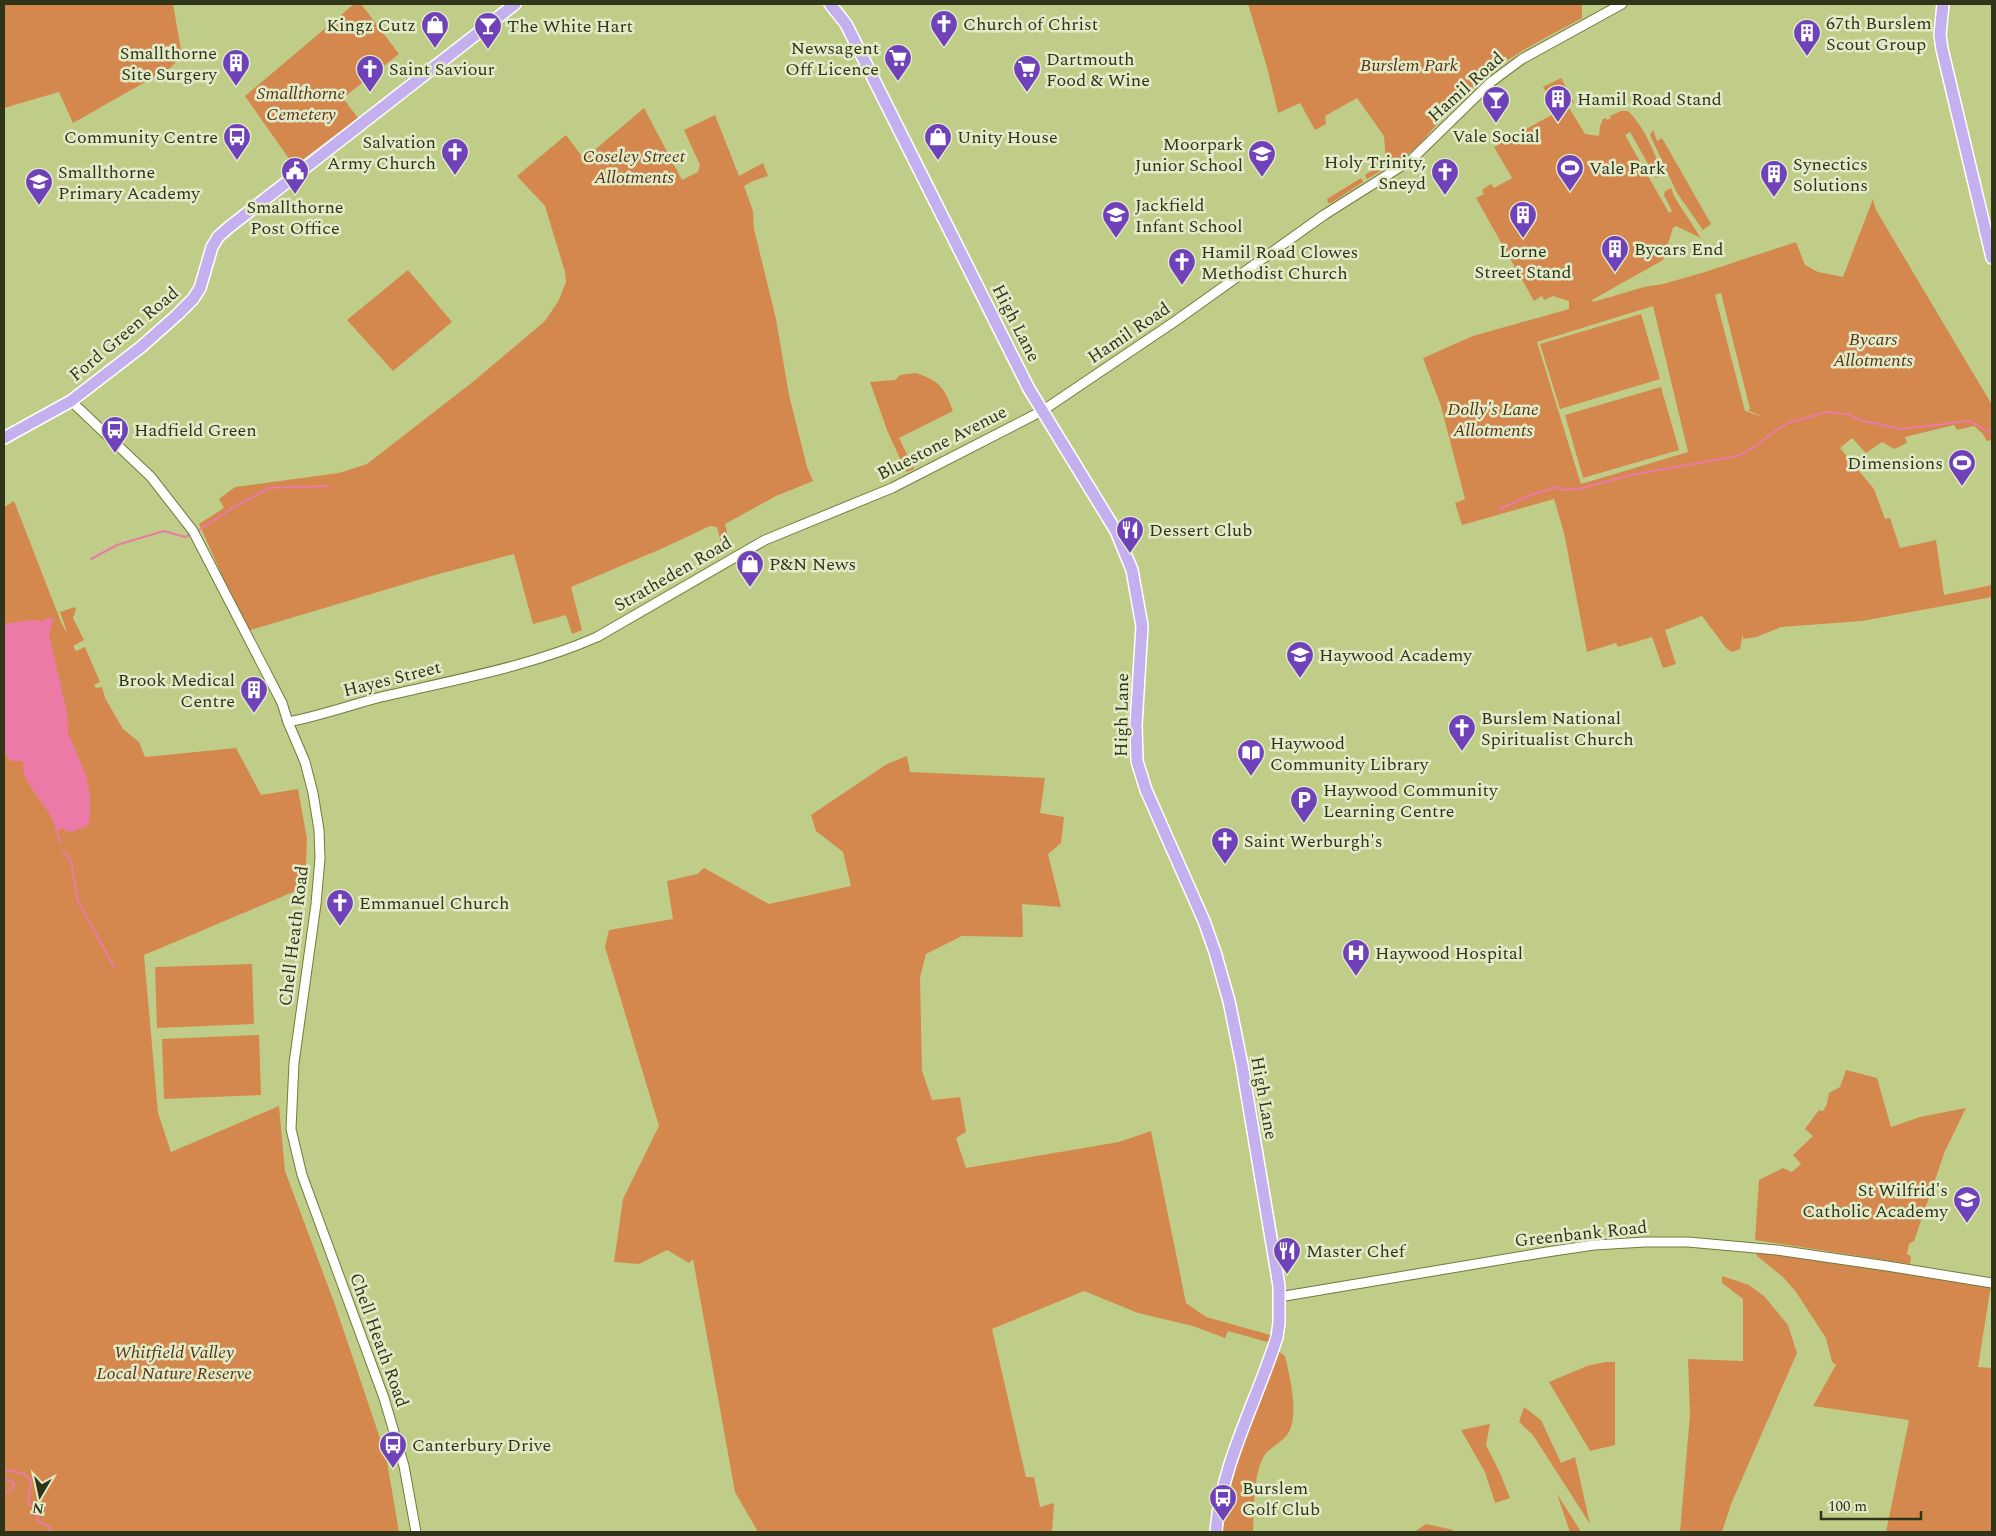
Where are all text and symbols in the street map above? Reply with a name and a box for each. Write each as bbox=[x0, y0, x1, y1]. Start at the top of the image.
church icon: Church of Christ bbox=[929, 9, 959, 48]
shop icon: Kingz Cutz bbox=[420, 10, 450, 49]
place label: 67th Burslem Scout Group bbox=[1826, 10, 1932, 58]
bar icon: The White Hart bbox=[473, 11, 503, 50]
place label: Church of Christ bbox=[963, 11, 1098, 38]
place label: Kingz Cutz bbox=[326, 12, 416, 39]
place label: The White Hart bbox=[507, 13, 633, 40]
building icon: 67th Burslem Scout Group bbox=[1792, 18, 1822, 57]
place label: Newsagent Off Licence bbox=[785, 35, 879, 83]
place label: Smallthorne Site Surgery bbox=[120, 40, 218, 88]
supermarket icon: Newsagent Off Licence bbox=[883, 43, 913, 82]
street label: Hamil Road bbox=[1422, 45, 1510, 129]
place label: Dartmouth Food & Wine bbox=[1046, 46, 1150, 94]
building icon: Smallthorne Site Surgery bbox=[221, 48, 251, 87]
park label: Burslem Park bbox=[1360, 52, 1459, 79]
church icon: Saint Saviour bbox=[355, 54, 385, 93]
supermarket icon: Dartmouth Food & Wine bbox=[1012, 54, 1042, 93]
place label: Saint Saviour bbox=[389, 56, 495, 83]
park label: Smallthorne Cemetery bbox=[257, 80, 345, 128]
building icon: Hamil Road Stand bbox=[1543, 84, 1573, 123]
bar icon: Vale Social bbox=[1481, 85, 1511, 124]
place label: Hamil Road Stand bbox=[1577, 86, 1722, 113]
bus stop icon: Community Centre bbox=[222, 122, 252, 161]
shop icon: Unity House bbox=[923, 122, 953, 161]
place label: Vale Social bbox=[1452, 123, 1540, 150]
place label: Community Centre bbox=[64, 124, 218, 151]
place label: Unity House bbox=[957, 124, 1058, 151]
place label: Salvation Army Church bbox=[327, 129, 436, 177]
place label: Moorpark Junior School bbox=[1135, 131, 1243, 179]
church icon: Salvation Army Church bbox=[440, 137, 470, 176]
school or university icon: Moorpark Junior School bbox=[1247, 139, 1277, 178]
park label: Coseley Street Allotments bbox=[583, 143, 686, 191]
place label: Holy Trinity, Sneyd bbox=[1324, 149, 1426, 197]
place label: Synectics Solutions bbox=[1793, 151, 1868, 199]
sports icon: Vale Park bbox=[1555, 153, 1585, 192]
place label: Vale Park bbox=[1589, 155, 1666, 182]
public building icon: Smallthorne Post Office bbox=[280, 156, 310, 195]
church icon: Holy Trinity, Sneyd bbox=[1430, 157, 1460, 196]
place label: Smallthorne Primary Academy bbox=[58, 159, 201, 207]
building icon: Synectics Solutions bbox=[1759, 159, 1789, 198]
school or university icon: Smallthorne Primary Academy bbox=[24, 167, 54, 206]
place label: Jackfield Infant School bbox=[1135, 192, 1243, 240]
place label: Smallthorne Post Office bbox=[246, 194, 344, 242]
school or university icon: Jackfield Infant School bbox=[1101, 200, 1131, 239]
building icon: Lorne Street Stand bbox=[1508, 200, 1538, 239]
building icon: Bycars End bbox=[1600, 234, 1630, 273]
place label: Bycars End bbox=[1634, 236, 1724, 263]
place label: Lorne Street Stand bbox=[1474, 238, 1572, 286]
place label: Hamil Road Clowes Methodist Church bbox=[1201, 239, 1358, 287]
church icon: Hamil Road Clowes Methodist Church bbox=[1167, 247, 1197, 286]
street label: High Lane bbox=[985, 279, 1047, 367]
street label: Ford Green Road bbox=[63, 280, 185, 388]
street label: Hamil Road bbox=[1082, 295, 1176, 371]
park label: Bycars Allotments bbox=[1832, 326, 1913, 374]
park label: Dolly's Lane Allotments bbox=[1447, 396, 1539, 444]
street label: Bluestone Avenue bbox=[872, 399, 1012, 487]
bus stop icon: Hadfield Green bbox=[100, 415, 130, 454]
place label: Hadfield Green bbox=[134, 417, 257, 444]
sports icon: Dimensions bbox=[1947, 448, 1977, 487]
place label: Dimensions bbox=[1847, 450, 1943, 477]
restaurant icon: Dessert Club bbox=[1115, 515, 1145, 554]
place label: Dessert Club bbox=[1149, 517, 1252, 544]
street label: Stratheden Road bbox=[609, 529, 737, 619]
shop icon: P&N News bbox=[735, 549, 765, 588]
place label: P&N News bbox=[769, 551, 856, 578]
school or university icon: Haywood Academy bbox=[1285, 640, 1315, 679]
place label: Haywood Academy bbox=[1319, 642, 1473, 669]
street label: Hayes Street bbox=[340, 654, 444, 704]
place label: Brook Medical Centre bbox=[118, 667, 235, 715]
street label: High Lane bbox=[1108, 673, 1136, 757]
building icon: Brook Medical Centre bbox=[239, 675, 269, 714]
place label: Burslem National Spiritualist Church bbox=[1481, 705, 1634, 753]
church icon: Burslem National Spiritualist Church bbox=[1447, 713, 1477, 752]
place label: Haywood Community Library bbox=[1270, 730, 1430, 778]
library icon: Haywood Community Library bbox=[1236, 738, 1266, 777]
place label: Haywood Community Learning Centre bbox=[1323, 777, 1499, 825]
parking icon: Haywood Community Learning Centre bbox=[1289, 785, 1319, 824]
church icon: Saint Werburgh's bbox=[1210, 826, 1240, 865]
place label: Saint Werburgh's bbox=[1244, 828, 1383, 855]
street label: Chell Heath Road bbox=[272, 864, 316, 1008]
church icon: Emmanuel Church bbox=[325, 888, 355, 927]
place label: Emmanuel Church bbox=[359, 890, 509, 917]
hospital icon: Haywood Hospital bbox=[1341, 938, 1371, 977]
place label: Haywood Hospital bbox=[1375, 940, 1523, 967]
street label: High Lane bbox=[1243, 1054, 1285, 1142]
place label: St Wilfrid's Catholic Academy bbox=[1802, 1177, 1949, 1225]
school or university icon: St Wilfrid's Catholic Academy bbox=[1952, 1185, 1982, 1224]
street label: Greenbank Road bbox=[1513, 1214, 1649, 1254]
restaurant icon: Master Chef bbox=[1272, 1236, 1302, 1275]
place label: Master Chef bbox=[1306, 1238, 1407, 1265]
street label: Chell Heath Road bbox=[342, 1269, 416, 1411]
park label: Whitfield Valley Local Nature Reserve bbox=[96, 1339, 252, 1387]
bus stop icon: Canterbury Drive bbox=[378, 1430, 408, 1469]
place label: Canterbury Drive bbox=[412, 1432, 551, 1459]
north arrow bbox=[15, 1471, 65, 1521]
place label: Burslem Golf Club bbox=[1242, 1475, 1320, 1523]
bus stop icon: Burslem Golf Club bbox=[1208, 1483, 1238, 1522]
scale bar bbox=[1821, 1488, 1921, 1520]
text: 100 m bbox=[1828, 1495, 1867, 1518]
text: N bbox=[31, 1497, 45, 1520]

